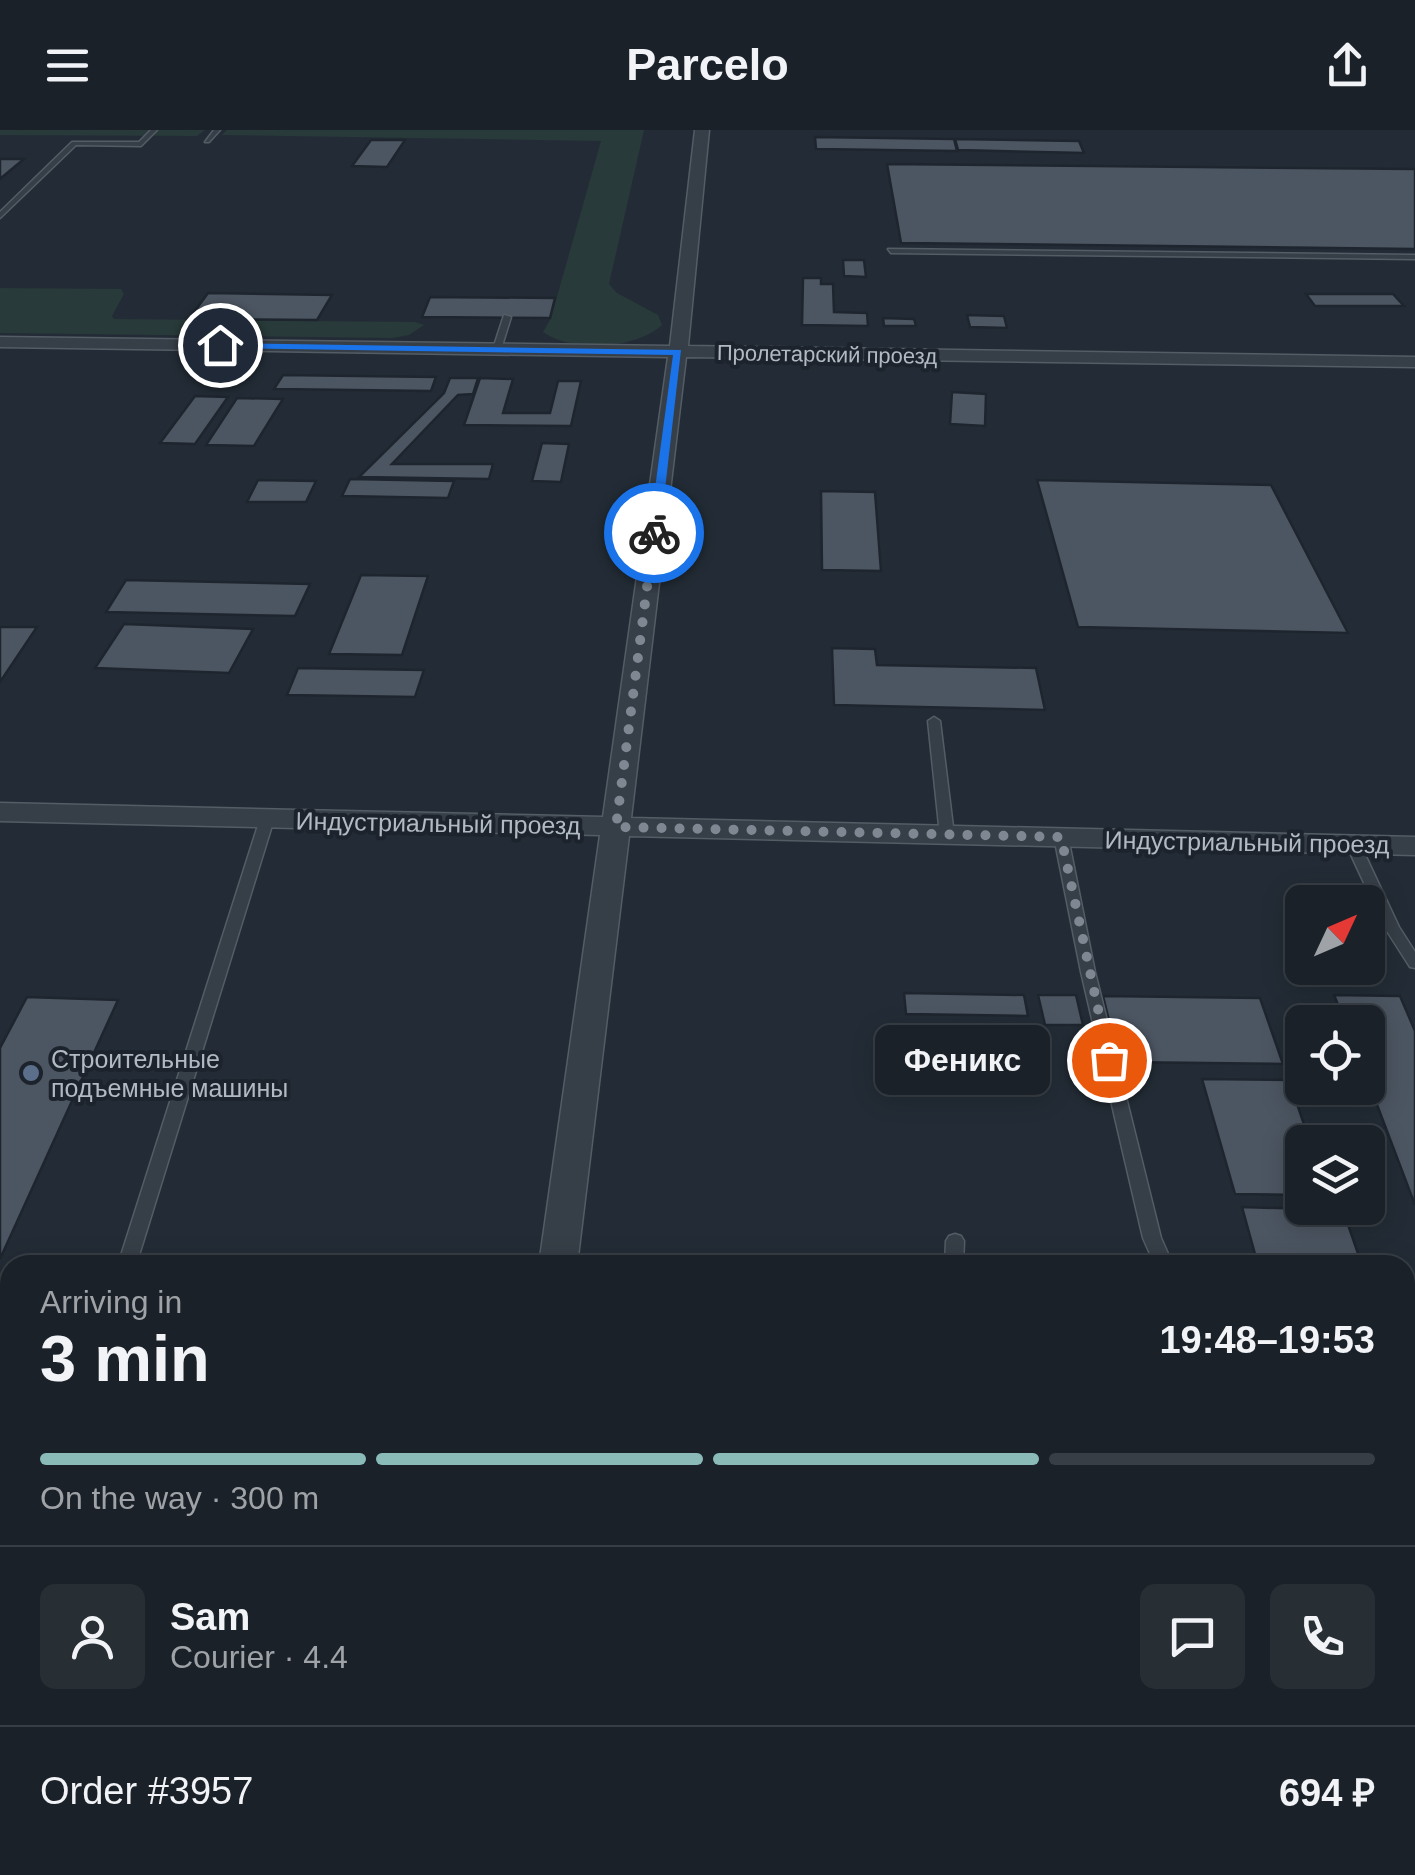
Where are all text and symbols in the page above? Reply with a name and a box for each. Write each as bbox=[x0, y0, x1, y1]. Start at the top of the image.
icon: menu bbox=[40, 38, 95, 93]
icon: share bbox=[1320, 38, 1375, 93]
text: Parcelo bbox=[626, 39, 789, 90]
pin bbox=[178, 303, 263, 388]
icon: home bbox=[193, 318, 248, 373]
street label: Пролетарский проезд bbox=[717, 340, 938, 369]
courier bbox=[604, 483, 704, 583]
icon: bike bbox=[627, 506, 682, 561]
street label: Индустриальный проезд bbox=[295, 807, 581, 839]
street label: Индустриальный проезд bbox=[1104, 826, 1390, 858]
north arrow bbox=[1285, 885, 1385, 985]
map controls bbox=[1285, 885, 1385, 1225]
button: locate bbox=[1285, 1005, 1385, 1105]
pin bbox=[1067, 1018, 1152, 1103]
callout: Феникс bbox=[874, 1025, 1049, 1095]
icon: bag bbox=[1082, 1033, 1137, 1088]
text: Феникс bbox=[904, 1042, 1021, 1078]
place label: Строительные подъемные машины bbox=[51, 1045, 288, 1102]
marker: Строительные подъемные машины bbox=[20, 1062, 42, 1084]
button: layers bbox=[1285, 1125, 1385, 1225]
text: Arriving in bbox=[40, 1284, 182, 1320]
text: 19:48–19:53 bbox=[1159, 1319, 1375, 1361]
text: 3 min bbox=[40, 1322, 210, 1395]
text: On the way · 300 m bbox=[40, 1480, 319, 1516]
button: person bbox=[40, 1584, 145, 1689]
button: chat bbox=[1140, 1584, 1245, 1689]
button: phone bbox=[1270, 1584, 1375, 1689]
text: Sam bbox=[170, 1596, 250, 1638]
text: Courier · 4.4 bbox=[170, 1639, 348, 1675]
text: Order #3957 bbox=[40, 1770, 253, 1812]
text: 694 ₽ bbox=[1279, 1772, 1375, 1814]

